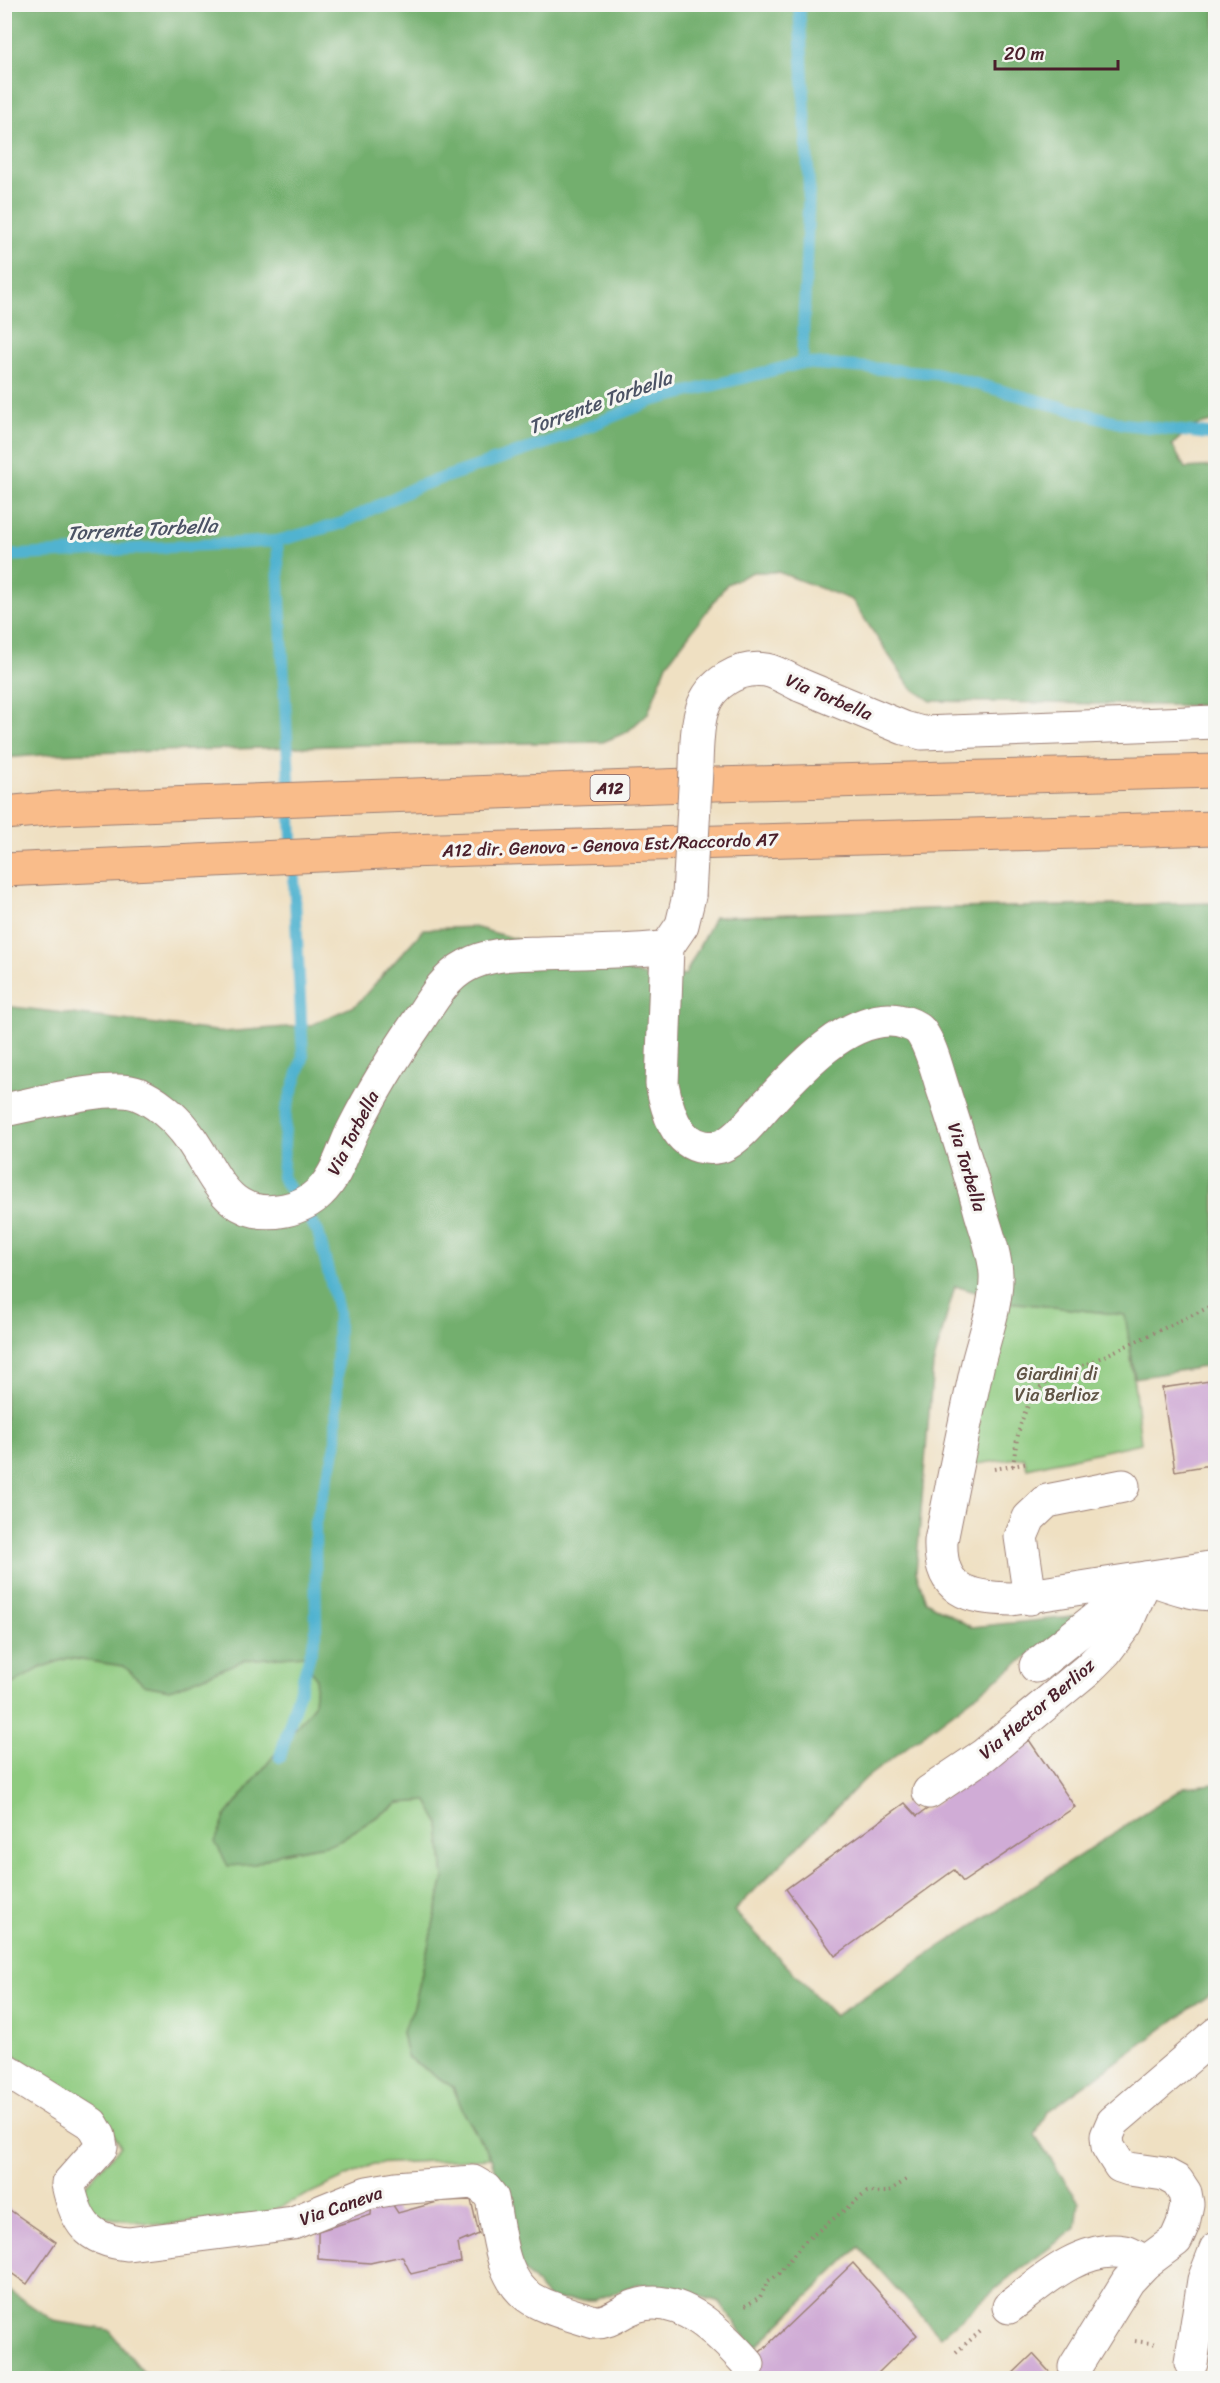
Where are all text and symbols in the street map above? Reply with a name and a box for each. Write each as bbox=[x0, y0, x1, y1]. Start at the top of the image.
scale bar bbox=[995, 33, 1118, 71]
text: 20 m bbox=[1004, 38, 1044, 70]
water label: Torrente Torbella bbox=[523, 360, 679, 445]
water label: Torrente Torbella bbox=[66, 508, 220, 551]
street label: Via Torbella bbox=[781, 664, 878, 730]
road number: A12 bbox=[590, 775, 630, 801]
street label: A12 dir. Genova - Genova Est/Raccordo A7 bbox=[441, 823, 780, 867]
street label: Via Torbella bbox=[318, 1084, 389, 1181]
street label: Via Torbella bbox=[938, 1118, 996, 1216]
park label: Giardini di Via Berlioz bbox=[1015, 1358, 1100, 1411]
street label: Via Hector Berlioz bbox=[971, 1650, 1103, 1768]
street label: Via Caneva bbox=[295, 2177, 388, 2235]

